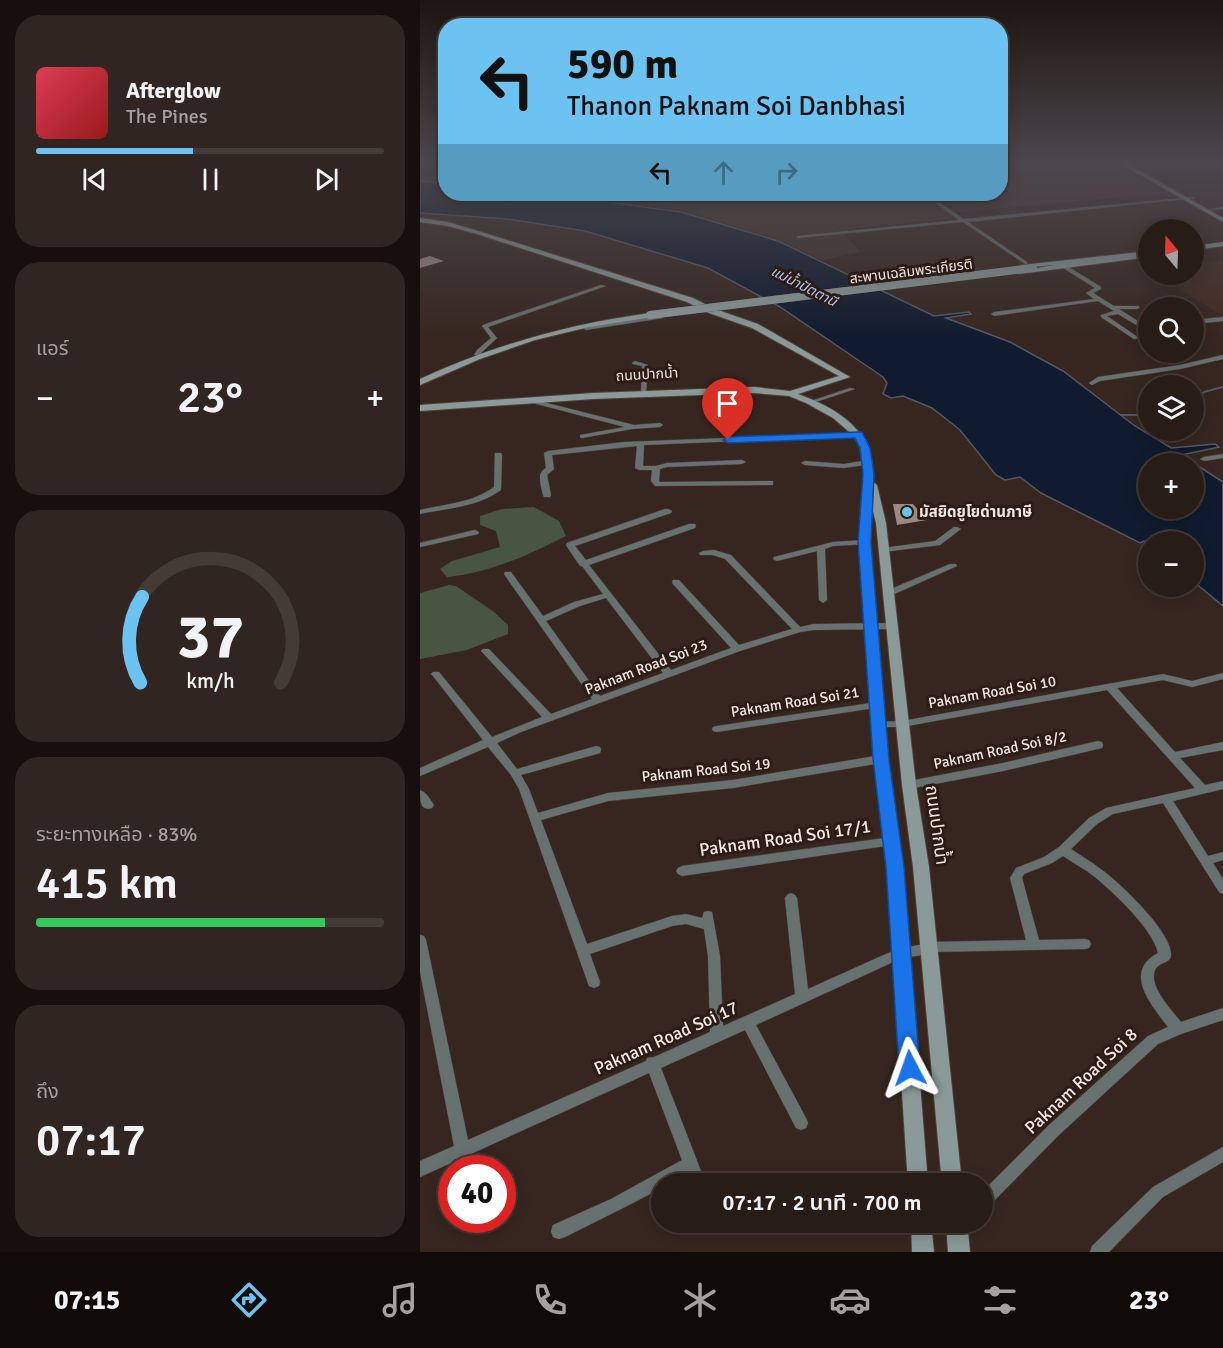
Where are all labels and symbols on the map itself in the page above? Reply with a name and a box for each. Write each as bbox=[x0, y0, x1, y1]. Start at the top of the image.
north arrow bbox=[1138, 219, 1204, 285]
street label: สะพานเฉลิมพระเกียรติ bbox=[849, 256, 973, 287]
water label: แม่น้ำปัตตานี bbox=[768, 261, 842, 311]
street label: ถนนปากน้ำ bbox=[615, 362, 679, 385]
pin bbox=[702, 378, 753, 440]
place label: มัสยิดยูโยด่านภาษี bbox=[919, 503, 1032, 522]
marker: มัสยิดยูโยด่านภาษี bbox=[900, 505, 914, 519]
street label: Paknam Road Soi 23 bbox=[582, 635, 710, 699]
street label: Paknam Road Soi 10 bbox=[927, 672, 1057, 712]
street label: Paknam Road Soi 21 bbox=[730, 683, 860, 721]
street label: Paknam Road Soi 8/2 bbox=[932, 727, 1068, 773]
street label: Paknam Road Soi 19 bbox=[641, 754, 771, 786]
street label: ถนนปากน้ำ bbox=[921, 783, 955, 866]
street label: Paknam Road Soi 17/1 bbox=[698, 815, 872, 861]
street label: Paknam Road Soi 17 bbox=[591, 996, 741, 1080]
street label: Paknam Road Soi 8 bbox=[1020, 1023, 1142, 1139]
position arrow bbox=[878, 1036, 942, 1100]
speed limit sign: 40 bbox=[438, 1155, 516, 1233]

